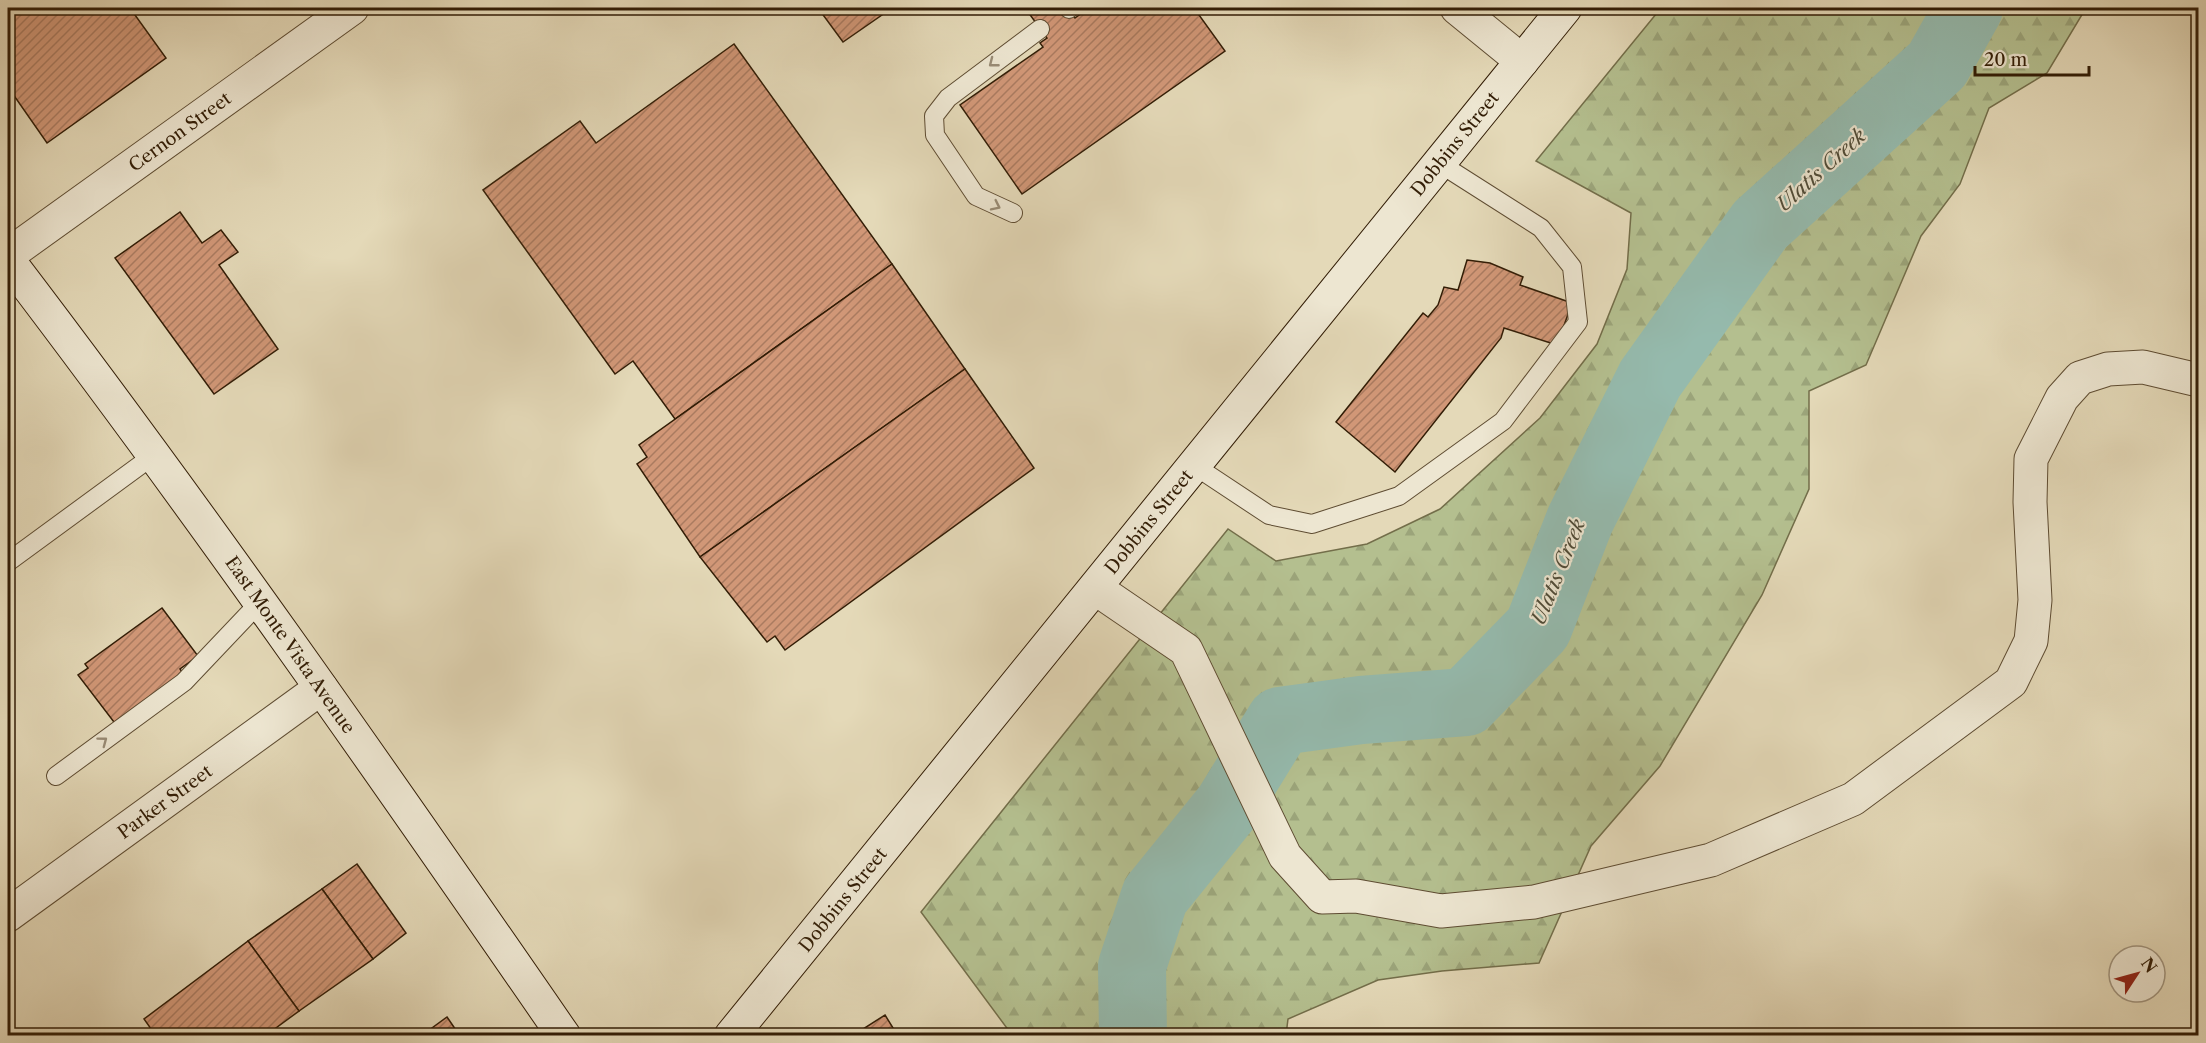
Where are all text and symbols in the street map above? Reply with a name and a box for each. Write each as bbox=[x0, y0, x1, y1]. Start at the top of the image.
scale bar bbox=[1975, 39, 2089, 77]
text: 20 m bbox=[1984, 49, 2028, 71]
one-way arrow bbox=[989, 55, 1000, 66]
street label: Cernon Street bbox=[125, 87, 236, 176]
street label: Dobbins Street bbox=[1406, 87, 1504, 201]
water label: Ulatis Creek bbox=[1771, 123, 1871, 216]
one-way arrow bbox=[990, 198, 1001, 210]
street label: Dobbins Street bbox=[1100, 465, 1198, 579]
water label: Ulatis Creek bbox=[1526, 515, 1590, 628]
street label: East Monte Vista Avenue bbox=[220, 552, 360, 738]
one-way arrow bbox=[97, 738, 108, 749]
street label: Parker Street bbox=[113, 760, 217, 844]
street label: Dobbins Street bbox=[794, 843, 892, 957]
north arrow bbox=[2107, 944, 2167, 1004]
text: N bbox=[2137, 954, 2161, 977]

